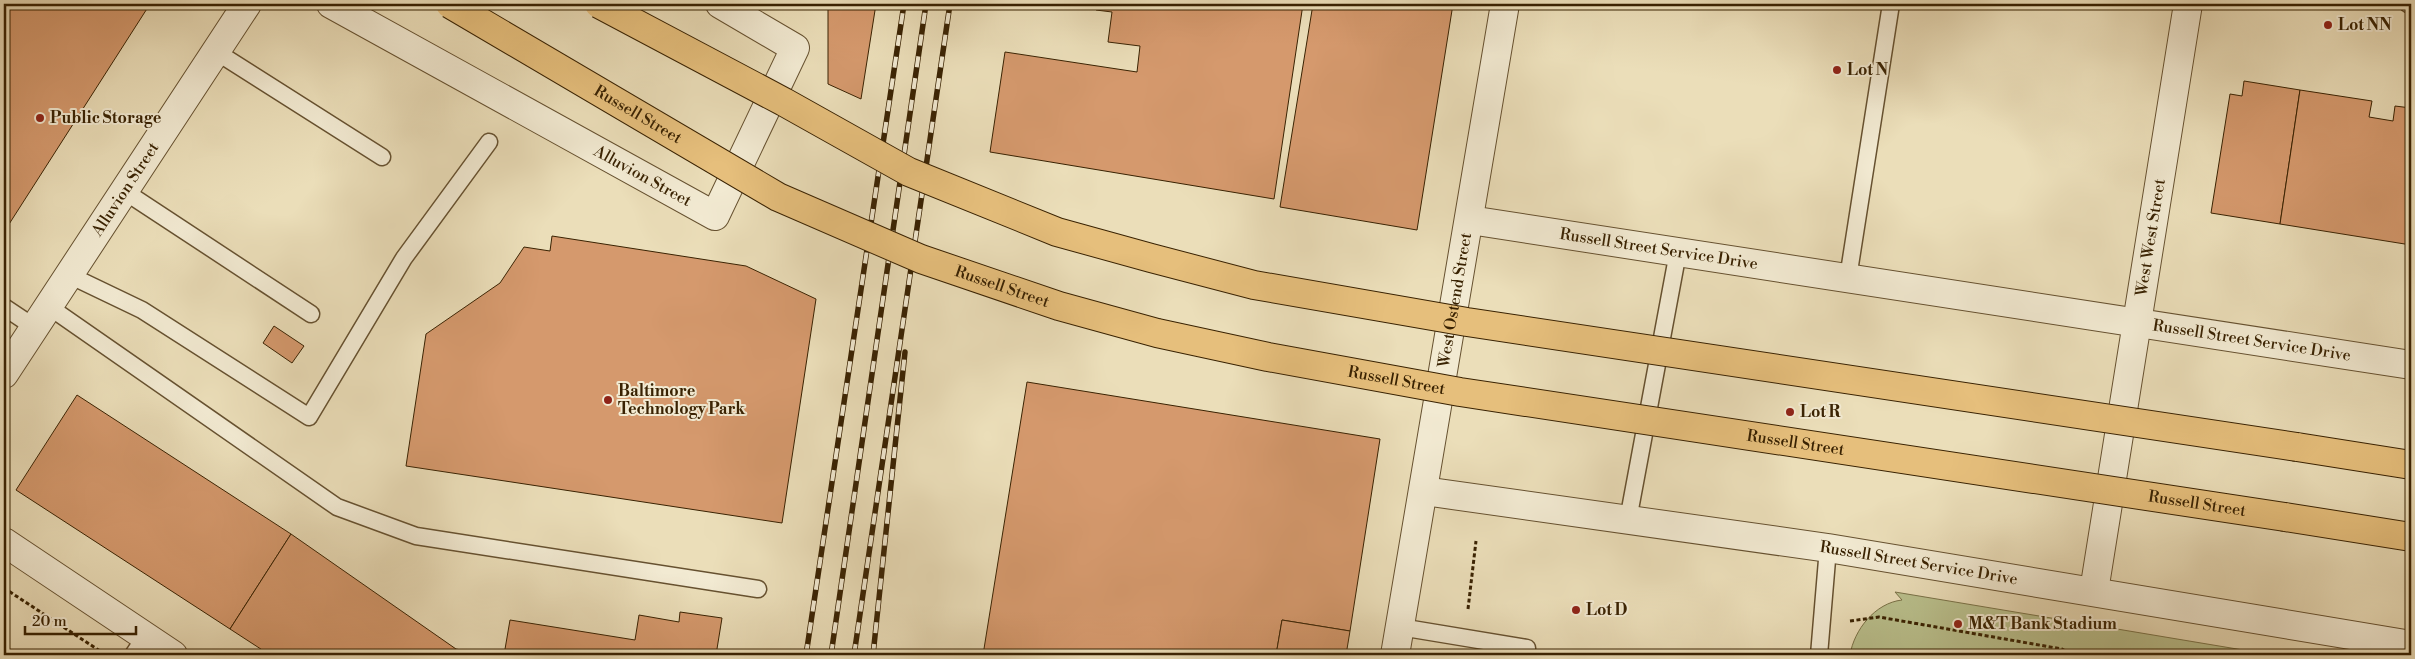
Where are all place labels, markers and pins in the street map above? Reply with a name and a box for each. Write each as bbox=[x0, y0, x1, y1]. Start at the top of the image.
place label: Lot NN bbox=[2338, 15, 2392, 35]
marker: Lot NN bbox=[2322, 19, 2334, 31]
place label: Lot N bbox=[1847, 60, 1888, 80]
marker: Lot N bbox=[1831, 64, 1843, 76]
place label: Public Storage bbox=[50, 108, 162, 128]
marker: Public Storage bbox=[34, 112, 46, 124]
place label: Baltimore Technology Park bbox=[618, 381, 746, 419]
marker: Baltimore Technology Park bbox=[602, 394, 614, 406]
place label: Lot R bbox=[1800, 402, 1841, 422]
marker: Lot R bbox=[1784, 406, 1796, 418]
place label: Lot D bbox=[1586, 600, 1627, 620]
marker: Lot D bbox=[1570, 604, 1582, 616]
place label: M&T Bank Stadium bbox=[1968, 614, 2117, 634]
marker: M&T Bank Stadium bbox=[1952, 618, 1964, 630]

